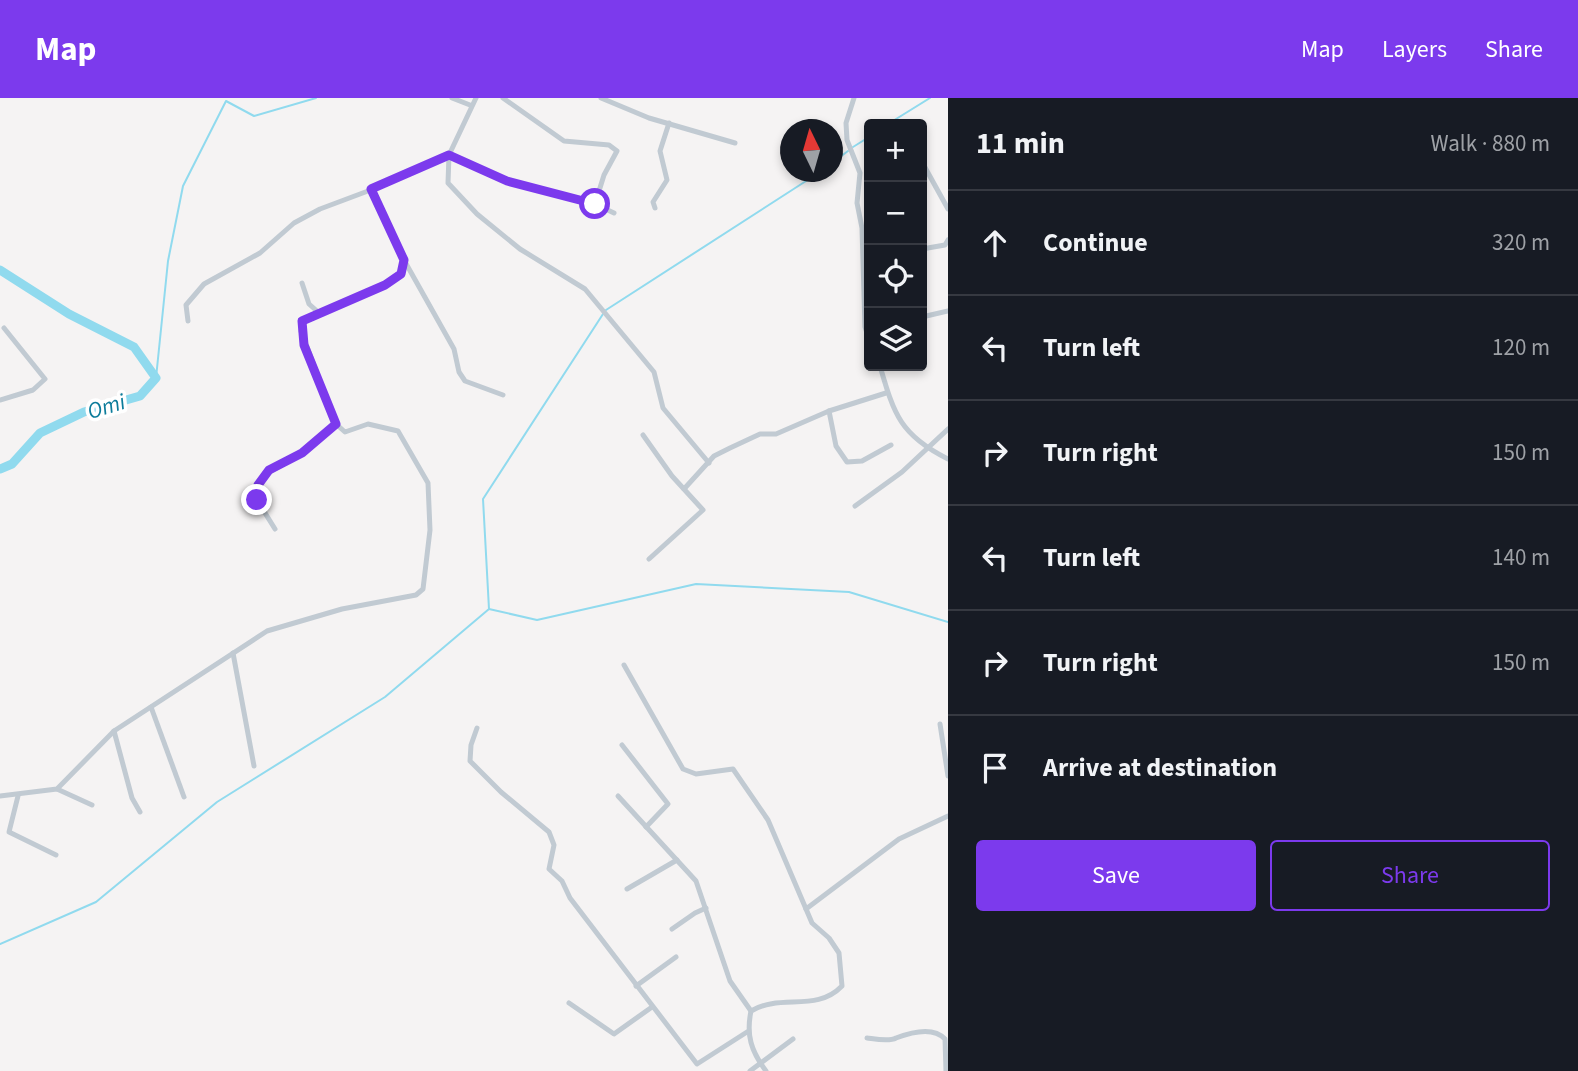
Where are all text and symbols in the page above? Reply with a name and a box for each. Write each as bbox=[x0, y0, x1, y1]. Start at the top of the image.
text: Map bbox=[35, 26, 96, 73]
text: Map bbox=[1301, 32, 1344, 67]
text: Layers bbox=[1382, 32, 1447, 67]
text: Share bbox=[1485, 32, 1543, 67]
north arrow bbox=[780, 119, 843, 182]
map controls bbox=[864, 119, 927, 371]
button: + bbox=[864, 119, 927, 182]
text: 11 min bbox=[976, 122, 1065, 165]
text: Walk · 880 m bbox=[1431, 127, 1550, 160]
button: − bbox=[864, 182, 927, 245]
route start bbox=[579, 188, 610, 219]
icon: ahead bbox=[976, 224, 1014, 262]
text: Continue bbox=[1043, 224, 1148, 261]
text: 320 m bbox=[1492, 226, 1550, 259]
button: locate bbox=[864, 245, 927, 308]
button: layers bbox=[864, 308, 927, 371]
icon: left bbox=[976, 329, 1014, 367]
text: Turn left bbox=[1043, 329, 1140, 366]
text: 120 m bbox=[1492, 331, 1550, 364]
water label: Omi bbox=[83, 385, 130, 428]
icon: right bbox=[976, 434, 1014, 472]
text: Turn right bbox=[1043, 434, 1158, 471]
text: 150 m bbox=[1492, 436, 1550, 469]
route end bbox=[241, 484, 272, 515]
icon: left bbox=[976, 539, 1014, 577]
text: Turn left bbox=[1043, 539, 1140, 576]
text: 140 m bbox=[1492, 541, 1550, 574]
icon: right bbox=[976, 644, 1014, 682]
text: Turn right bbox=[1043, 644, 1158, 681]
text: 150 m bbox=[1492, 646, 1550, 679]
icon: arrive bbox=[976, 749, 1014, 787]
text: Arrive at destination bbox=[1043, 749, 1277, 786]
button: Save bbox=[976, 840, 1256, 911]
button: Share bbox=[1270, 840, 1550, 911]

